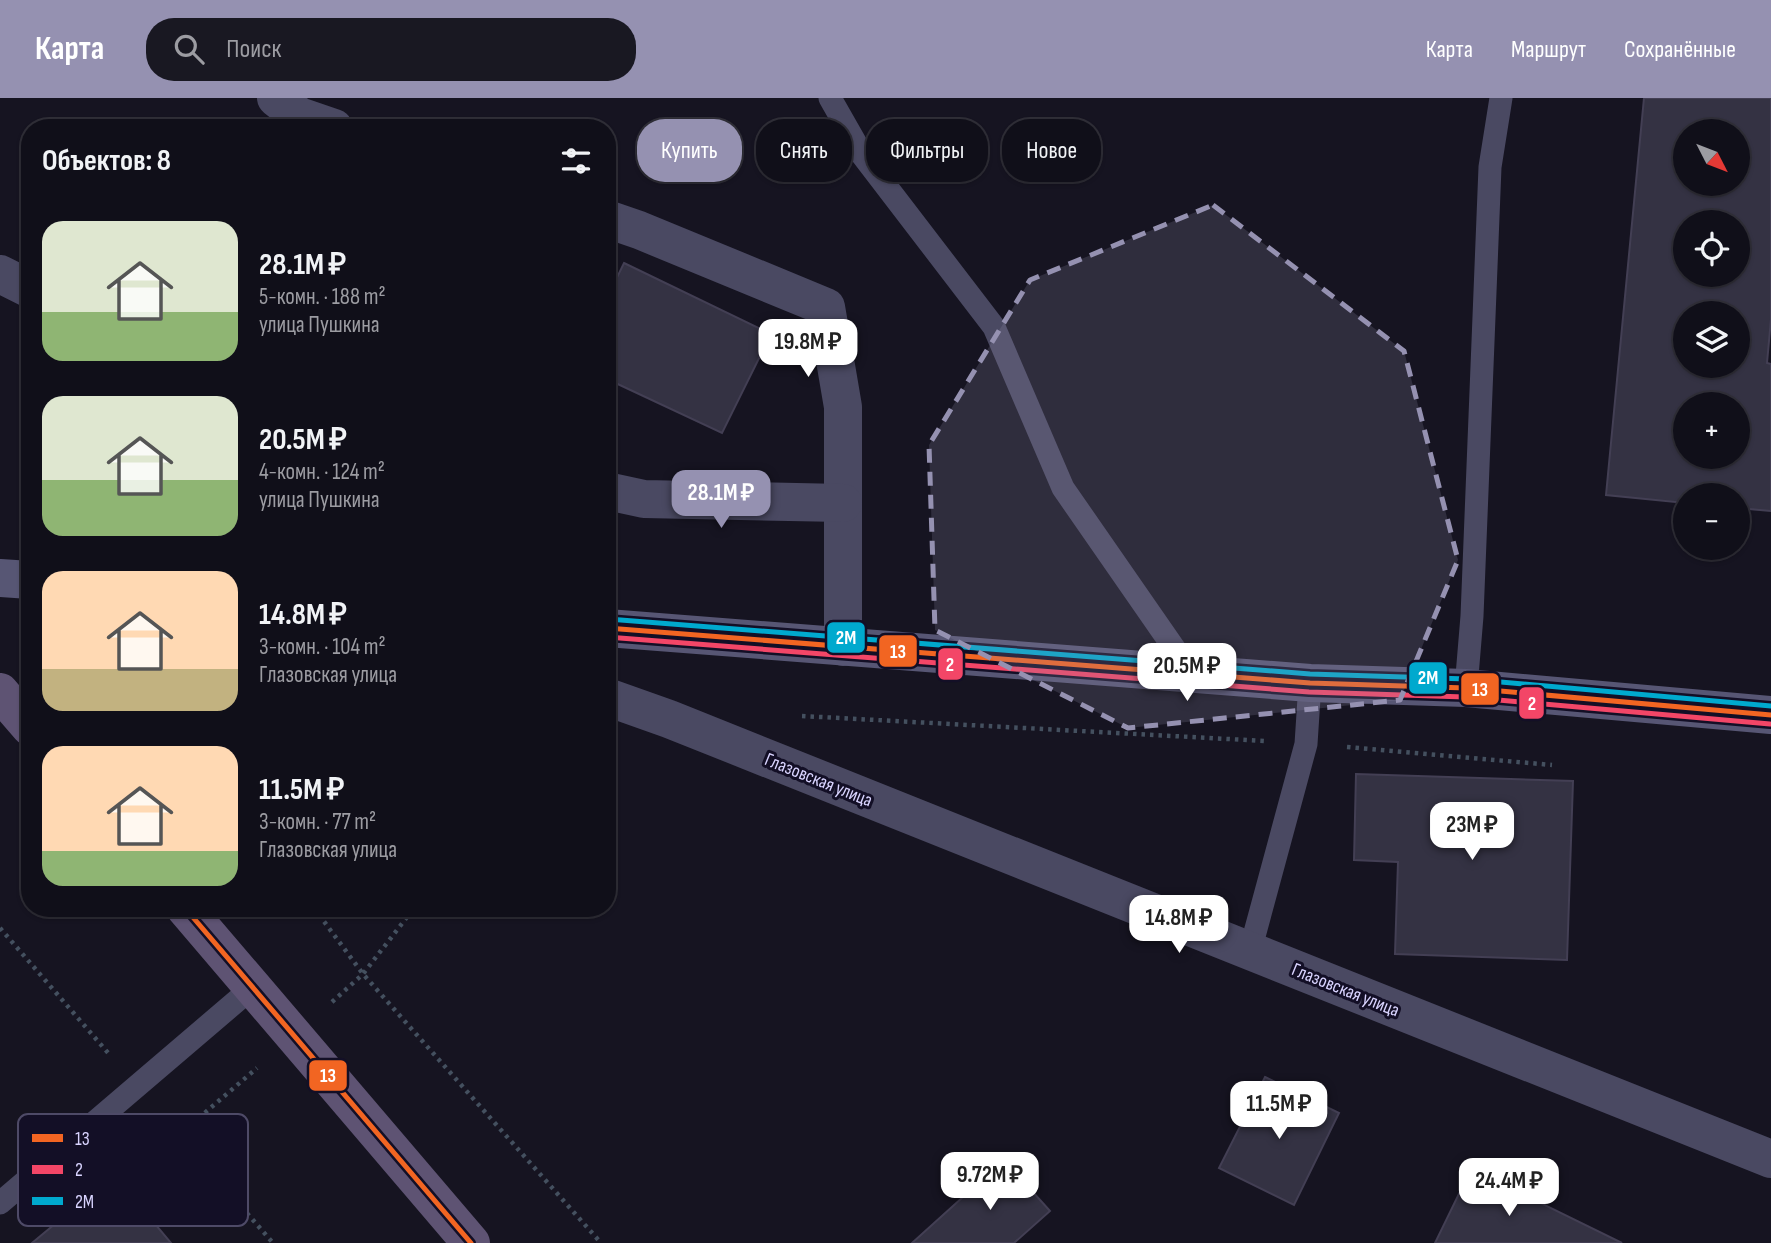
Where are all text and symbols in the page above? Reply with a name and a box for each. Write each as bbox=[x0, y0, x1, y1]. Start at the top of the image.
search box bbox=[146, 18, 636, 81]
text: Карта bbox=[35, 29, 104, 69]
icon: search bbox=[170, 30, 208, 68]
text: Поиск bbox=[226, 34, 281, 65]
text: Карта bbox=[1426, 35, 1473, 64]
text: Маршрут bbox=[1511, 35, 1586, 64]
text: Сохранённые bbox=[1624, 35, 1736, 64]
chip: Купить bbox=[637, 119, 742, 182]
chip: Снять bbox=[756, 119, 852, 182]
chip: Фильтры bbox=[866, 119, 988, 182]
chip: Новое bbox=[1002, 119, 1101, 182]
north arrow bbox=[1673, 119, 1750, 196]
map controls bbox=[1673, 119, 1750, 560]
icon: filters bbox=[557, 142, 595, 180]
text: Объектов: 8 bbox=[42, 143, 171, 179]
button: locate bbox=[1673, 210, 1750, 287]
text: 28.1M ₽ bbox=[259, 247, 346, 283]
icon: home bbox=[98, 249, 182, 333]
text: 5-комн. · 188 m² bbox=[259, 283, 386, 311]
button: layers bbox=[1673, 301, 1750, 378]
text: улица Пушкина bbox=[259, 311, 380, 339]
pin: 19.8M ₽ bbox=[743, 320, 873, 379]
text: 19.8M ₽ bbox=[774, 328, 842, 356]
button: + bbox=[1673, 392, 1750, 469]
text: 20.5M ₽ bbox=[259, 422, 347, 458]
icon: home bbox=[98, 424, 182, 508]
text: 4-комн. · 124 m² bbox=[259, 458, 385, 486]
pin: 28.1M ₽ bbox=[656, 470, 786, 530]
text: 28.1M ₽ bbox=[688, 479, 754, 507]
button: − bbox=[1673, 483, 1750, 560]
text: улица Пушкина bbox=[259, 486, 380, 514]
text: 14.8M ₽ bbox=[259, 597, 347, 633]
icon: home bbox=[98, 599, 182, 683]
line badge: 2М bbox=[826, 621, 866, 654]
text: 2М bbox=[836, 627, 856, 650]
text: 3-комн. · 104 m² bbox=[259, 633, 386, 661]
line badge: 13 bbox=[878, 634, 918, 668]
text: 13 bbox=[890, 641, 906, 664]
pin: 20.5M ₽ bbox=[1122, 644, 1252, 703]
line badge: 2 bbox=[937, 647, 964, 681]
text: 20.5M ₽ bbox=[1153, 652, 1221, 680]
text: 2 bbox=[946, 654, 954, 677]
text: Глазовская улица bbox=[259, 661, 397, 689]
line badge: 2М bbox=[1408, 661, 1448, 695]
text: 2М bbox=[1418, 667, 1438, 690]
line badge: 13 bbox=[1460, 672, 1500, 706]
text: 13 bbox=[1472, 679, 1488, 702]
line badge: 2 bbox=[1518, 686, 1545, 720]
text: 2 bbox=[1528, 693, 1536, 716]
street label: Глазовская улица bbox=[761, 748, 876, 812]
text: 11.5M ₽ bbox=[259, 772, 344, 808]
icon: home bbox=[98, 774, 182, 858]
pin: 23M ₽ bbox=[1423, 802, 1521, 862]
text: 3-комн. · 77 m² bbox=[259, 808, 376, 836]
text: 23M ₽ bbox=[1446, 811, 1498, 839]
text: Глазовская улица bbox=[259, 836, 397, 864]
pin: 14.8M ₽ bbox=[1114, 896, 1244, 955]
text: 14.8M ₽ bbox=[1145, 904, 1213, 932]
street label: Глазовская улица bbox=[1288, 958, 1403, 1022]
line badge: 13 bbox=[308, 1059, 348, 1092]
text: 13 bbox=[320, 1065, 336, 1088]
pin: 11.5M ₽ bbox=[1214, 1082, 1344, 1141]
text: 11.5M ₽ bbox=[1246, 1090, 1312, 1118]
legend bbox=[18, 1114, 248, 1226]
text: 13 bbox=[75, 1128, 90, 1151]
pin: 9.72M ₽ bbox=[925, 1152, 1055, 1212]
pin: 24.4M ₽ bbox=[1444, 1158, 1574, 1218]
text: 2 bbox=[75, 1159, 83, 1182]
text: 9.72M ₽ bbox=[957, 1161, 1023, 1189]
text: 24.4M ₽ bbox=[1475, 1167, 1543, 1195]
text: 2М bbox=[75, 1191, 94, 1214]

